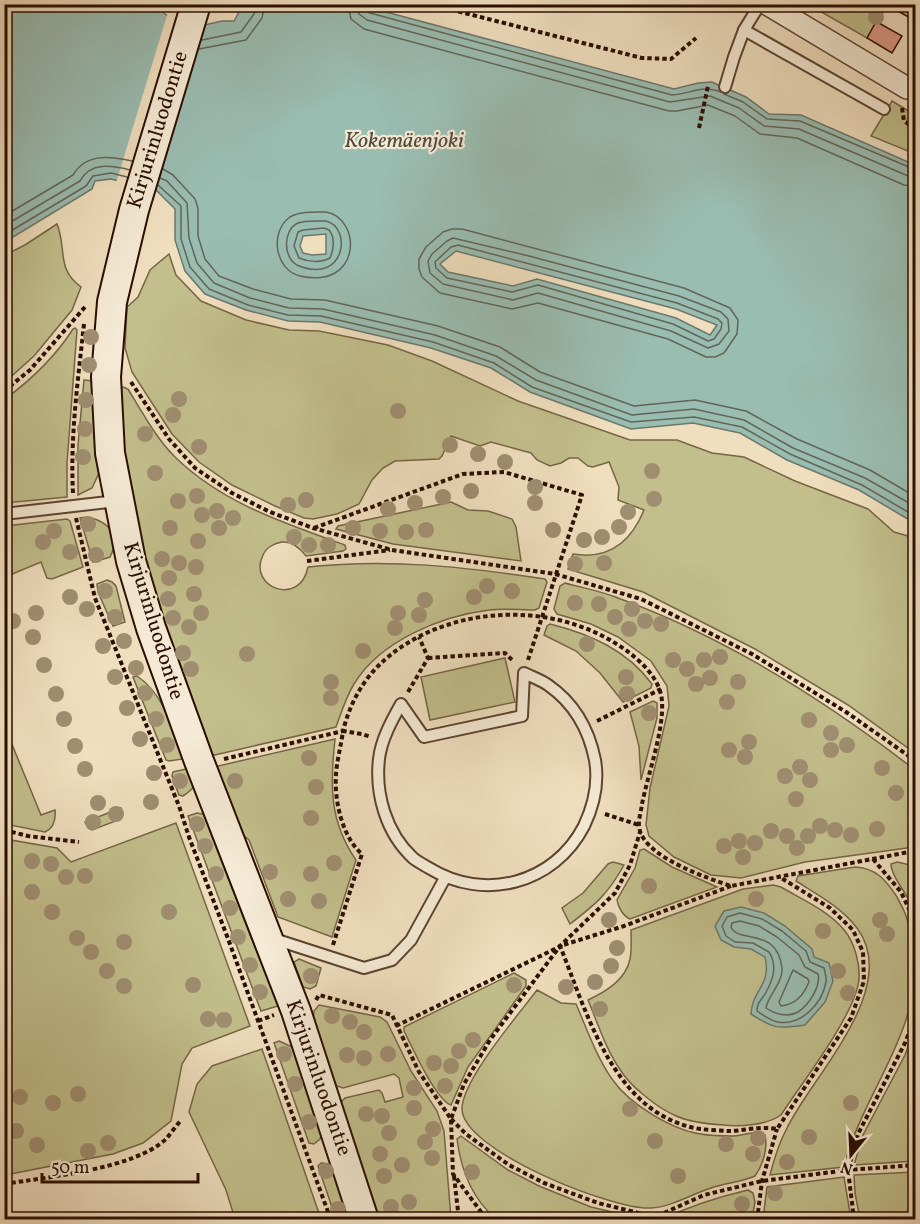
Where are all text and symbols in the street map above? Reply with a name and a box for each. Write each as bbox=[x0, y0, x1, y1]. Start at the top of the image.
street label: Kirjurinluodontie bbox=[120, 48, 196, 212]
water label: Kokemäenjoki bbox=[344, 126, 464, 157]
street label: Kirjurinluodontie bbox=[115, 539, 191, 703]
street label: Kirjurinluodontie bbox=[278, 996, 358, 1160]
north arrow bbox=[821, 1125, 881, 1185]
scale bar bbox=[42, 1146, 198, 1184]
text: N bbox=[838, 1155, 856, 1180]
text: 50 m bbox=[51, 1156, 90, 1181]

